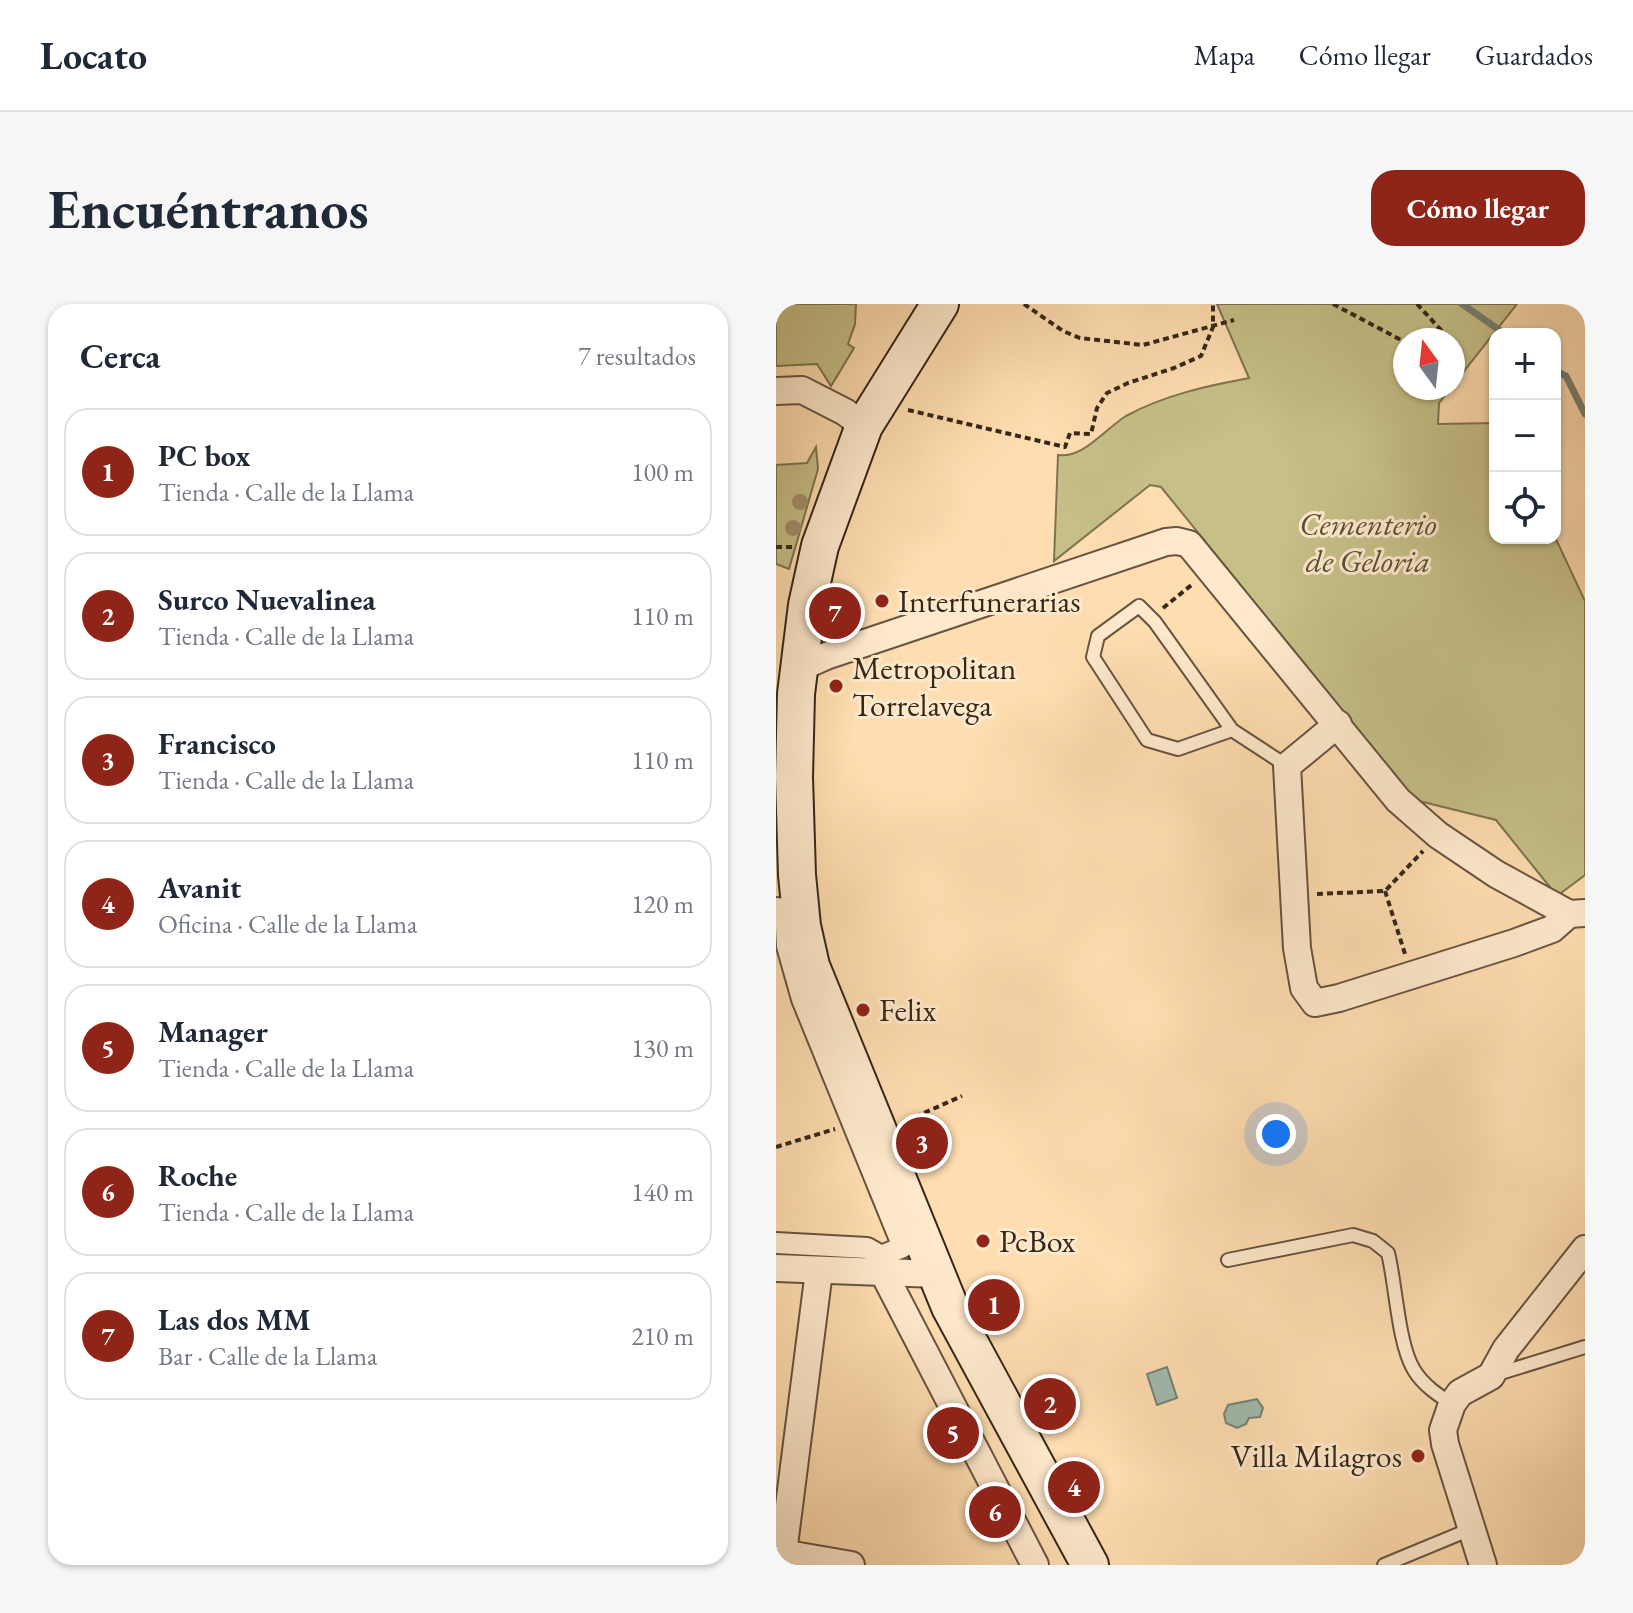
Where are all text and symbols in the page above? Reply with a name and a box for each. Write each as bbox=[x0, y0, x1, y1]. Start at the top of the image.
text: Locato bbox=[40, 31, 147, 80]
text: Mapa bbox=[1194, 37, 1255, 73]
text: Cómo llegar bbox=[1299, 37, 1431, 73]
text: Guardados bbox=[1475, 37, 1593, 73]
button: Cómo llegar bbox=[1371, 170, 1585, 246]
text: Encuéntranos bbox=[48, 172, 369, 245]
north arrow bbox=[1393, 328, 1465, 400]
map controls bbox=[1489, 328, 1561, 544]
button: + bbox=[1489, 328, 1561, 400]
text: Cerca bbox=[80, 334, 160, 378]
text: 7 resultados bbox=[578, 339, 696, 373]
button: − bbox=[1489, 400, 1561, 472]
text: PC box bbox=[158, 436, 250, 475]
text: 1 bbox=[101, 455, 115, 489]
text: 100 m bbox=[631, 455, 694, 489]
button: locate bbox=[1489, 472, 1561, 544]
text: Tienda · Calle de la Llama bbox=[158, 475, 414, 509]
park label: Cementerio de Geloria bbox=[1299, 503, 1437, 582]
text: Surco Nuevalinea bbox=[158, 580, 376, 619]
place label: Interfunerarias bbox=[898, 580, 1081, 622]
pin: 7 bbox=[809, 583, 861, 643]
marker: Interfunerarias bbox=[873, 592, 891, 610]
text: 2 bbox=[101, 599, 115, 633]
text: 110 m bbox=[631, 599, 694, 633]
text: Tienda · Calle de la Llama bbox=[158, 619, 414, 653]
place label: Metropolitan Torrelavega bbox=[852, 647, 1017, 726]
marker: Metropolitan Torrelavega bbox=[827, 677, 845, 695]
text: Francisco bbox=[158, 724, 276, 763]
text: 3 bbox=[101, 743, 115, 777]
text: 110 m bbox=[631, 743, 694, 777]
text: Tienda · Calle de la Llama bbox=[158, 763, 414, 797]
text: Avanit bbox=[158, 868, 241, 907]
text: 4 bbox=[101, 887, 115, 921]
text: 120 m bbox=[631, 887, 694, 921]
text: Oficina · Calle de la Llama bbox=[158, 907, 417, 941]
place label: Felix bbox=[879, 989, 936, 1031]
marker: Felix bbox=[854, 1001, 872, 1019]
text: Manager bbox=[158, 1012, 268, 1051]
text: 5 bbox=[101, 1031, 115, 1065]
text: 130 m bbox=[631, 1031, 694, 1065]
text: Tienda · Calle de la Llama bbox=[158, 1051, 414, 1085]
pin: 3 bbox=[896, 1113, 948, 1173]
your location bbox=[1256, 1114, 1296, 1154]
text: Roche bbox=[158, 1156, 237, 1195]
text: 6 bbox=[101, 1175, 115, 1209]
text: 140 m bbox=[631, 1175, 694, 1209]
text: Tienda · Calle de la Llama bbox=[158, 1195, 414, 1229]
place label: PcBox bbox=[999, 1220, 1076, 1262]
marker: PcBox bbox=[974, 1232, 992, 1250]
pin: 1 bbox=[968, 1275, 1020, 1335]
text: Las dos MM bbox=[158, 1300, 311, 1339]
text: 7 bbox=[101, 1319, 115, 1353]
text: 210 m bbox=[631, 1319, 694, 1353]
text: Bar · Calle de la Llama bbox=[158, 1339, 377, 1373]
pin: 2 bbox=[1024, 1374, 1076, 1434]
pin: 5 bbox=[927, 1403, 979, 1463]
place label: Villa Milagros bbox=[1231, 1435, 1402, 1477]
marker: Villa Milagros bbox=[1409, 1447, 1427, 1465]
pin: 4 bbox=[1048, 1457, 1100, 1517]
pin: 6 bbox=[969, 1482, 1021, 1542]

